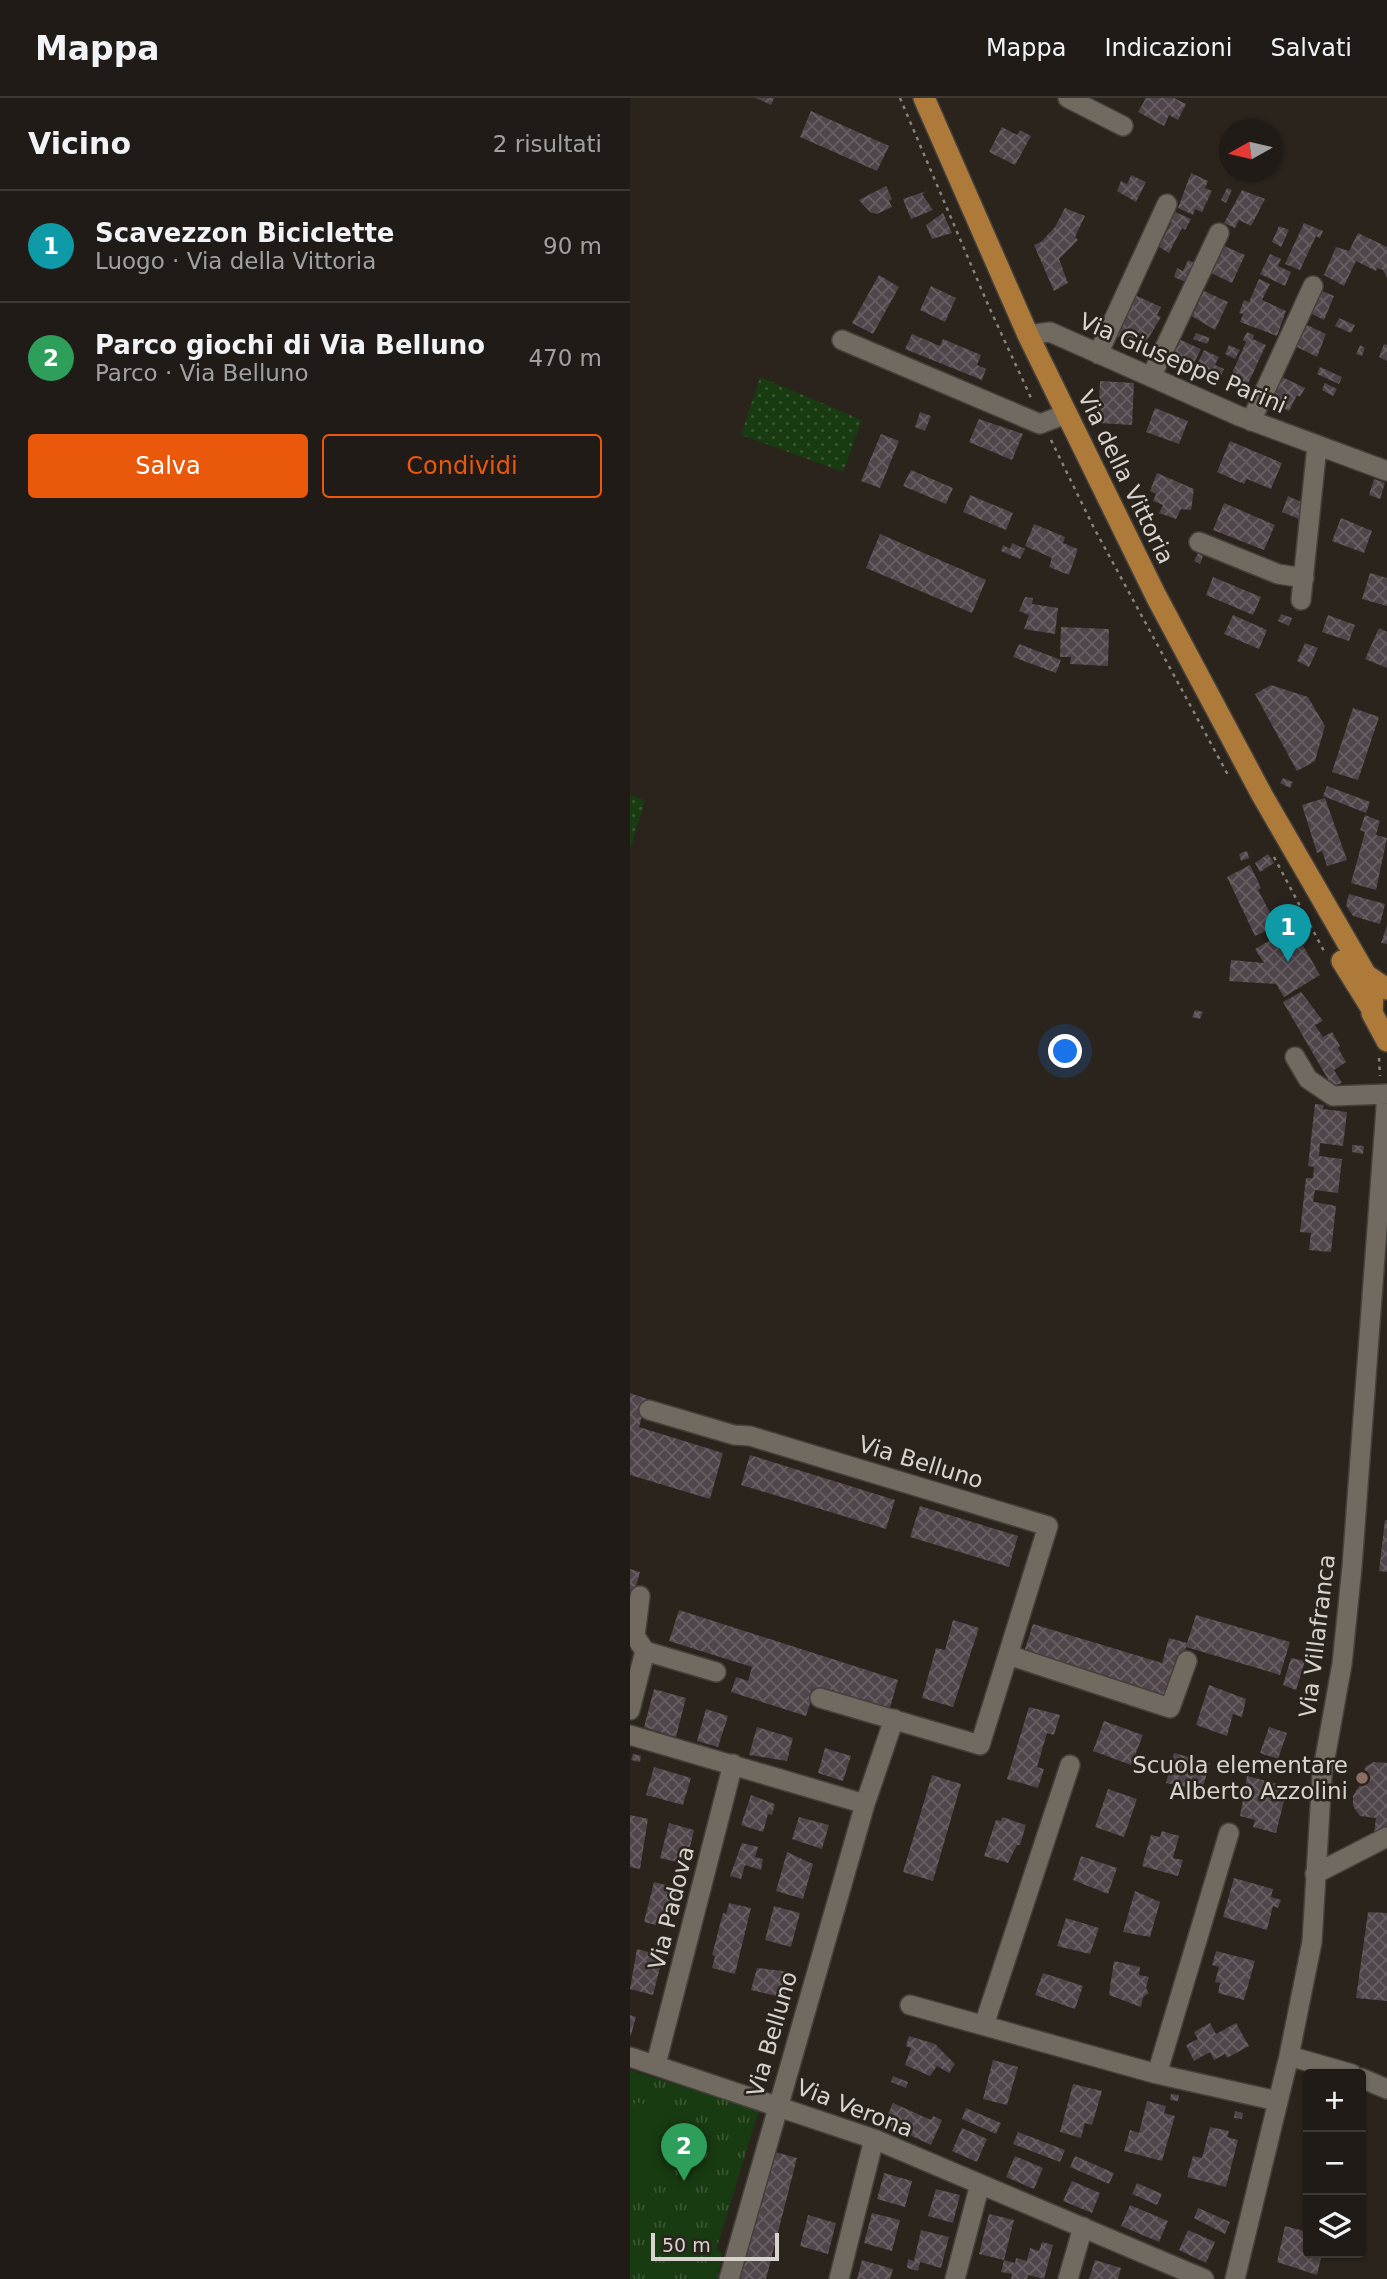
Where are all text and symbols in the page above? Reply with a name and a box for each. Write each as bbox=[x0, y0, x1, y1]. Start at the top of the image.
text: Mappa bbox=[35, 29, 160, 68]
text: Mappa bbox=[986, 34, 1066, 62]
text: Indicazioni bbox=[1104, 34, 1232, 62]
text: Salvati bbox=[1270, 34, 1352, 62]
north arrow bbox=[1219, 119, 1282, 182]
text: Vicino bbox=[28, 126, 131, 161]
text: 2 risultati bbox=[493, 131, 602, 157]
text: Scavezzon Biciclette bbox=[95, 218, 394, 248]
text: 1 bbox=[43, 233, 59, 259]
text: 90 m bbox=[543, 233, 602, 259]
text: Luogo · Via della Vittoria bbox=[95, 248, 376, 274]
street label: Via Giuseppe Parini bbox=[1076, 308, 1290, 418]
text: Parco giochi di Via Belluno bbox=[95, 330, 485, 360]
text: 2 bbox=[43, 345, 59, 371]
text: 470 m bbox=[528, 345, 602, 371]
text: Parco · Via Belluno bbox=[95, 360, 309, 386]
street label: Via della Vittoria bbox=[1073, 386, 1179, 568]
button: Salva bbox=[28, 434, 308, 498]
button: Condividi bbox=[322, 434, 602, 498]
pin: 1 bbox=[1265, 904, 1311, 962]
your location bbox=[1048, 1034, 1082, 1068]
street label: Via Belluno bbox=[856, 1431, 986, 1493]
street label: Via Villafranca bbox=[1294, 1553, 1340, 1719]
place label: Scuola elementare Alberto Azzolini bbox=[1132, 1752, 1348, 1804]
marker: Scuola elementare Alberto Azzolini bbox=[1354, 1770, 1370, 1786]
street label: Via Padova bbox=[643, 1844, 699, 1972]
street label: Via Belluno bbox=[742, 1968, 802, 2100]
map controls bbox=[1303, 2069, 1366, 2258]
button: + bbox=[1303, 2069, 1366, 2132]
street label: Via Verona bbox=[793, 2074, 917, 2142]
pin: 2 bbox=[661, 2123, 707, 2181]
button: − bbox=[1303, 2132, 1366, 2195]
button: layers bbox=[1303, 2195, 1366, 2258]
scale bar bbox=[651, 2230, 779, 2262]
text: 50 m bbox=[662, 2234, 711, 2256]

